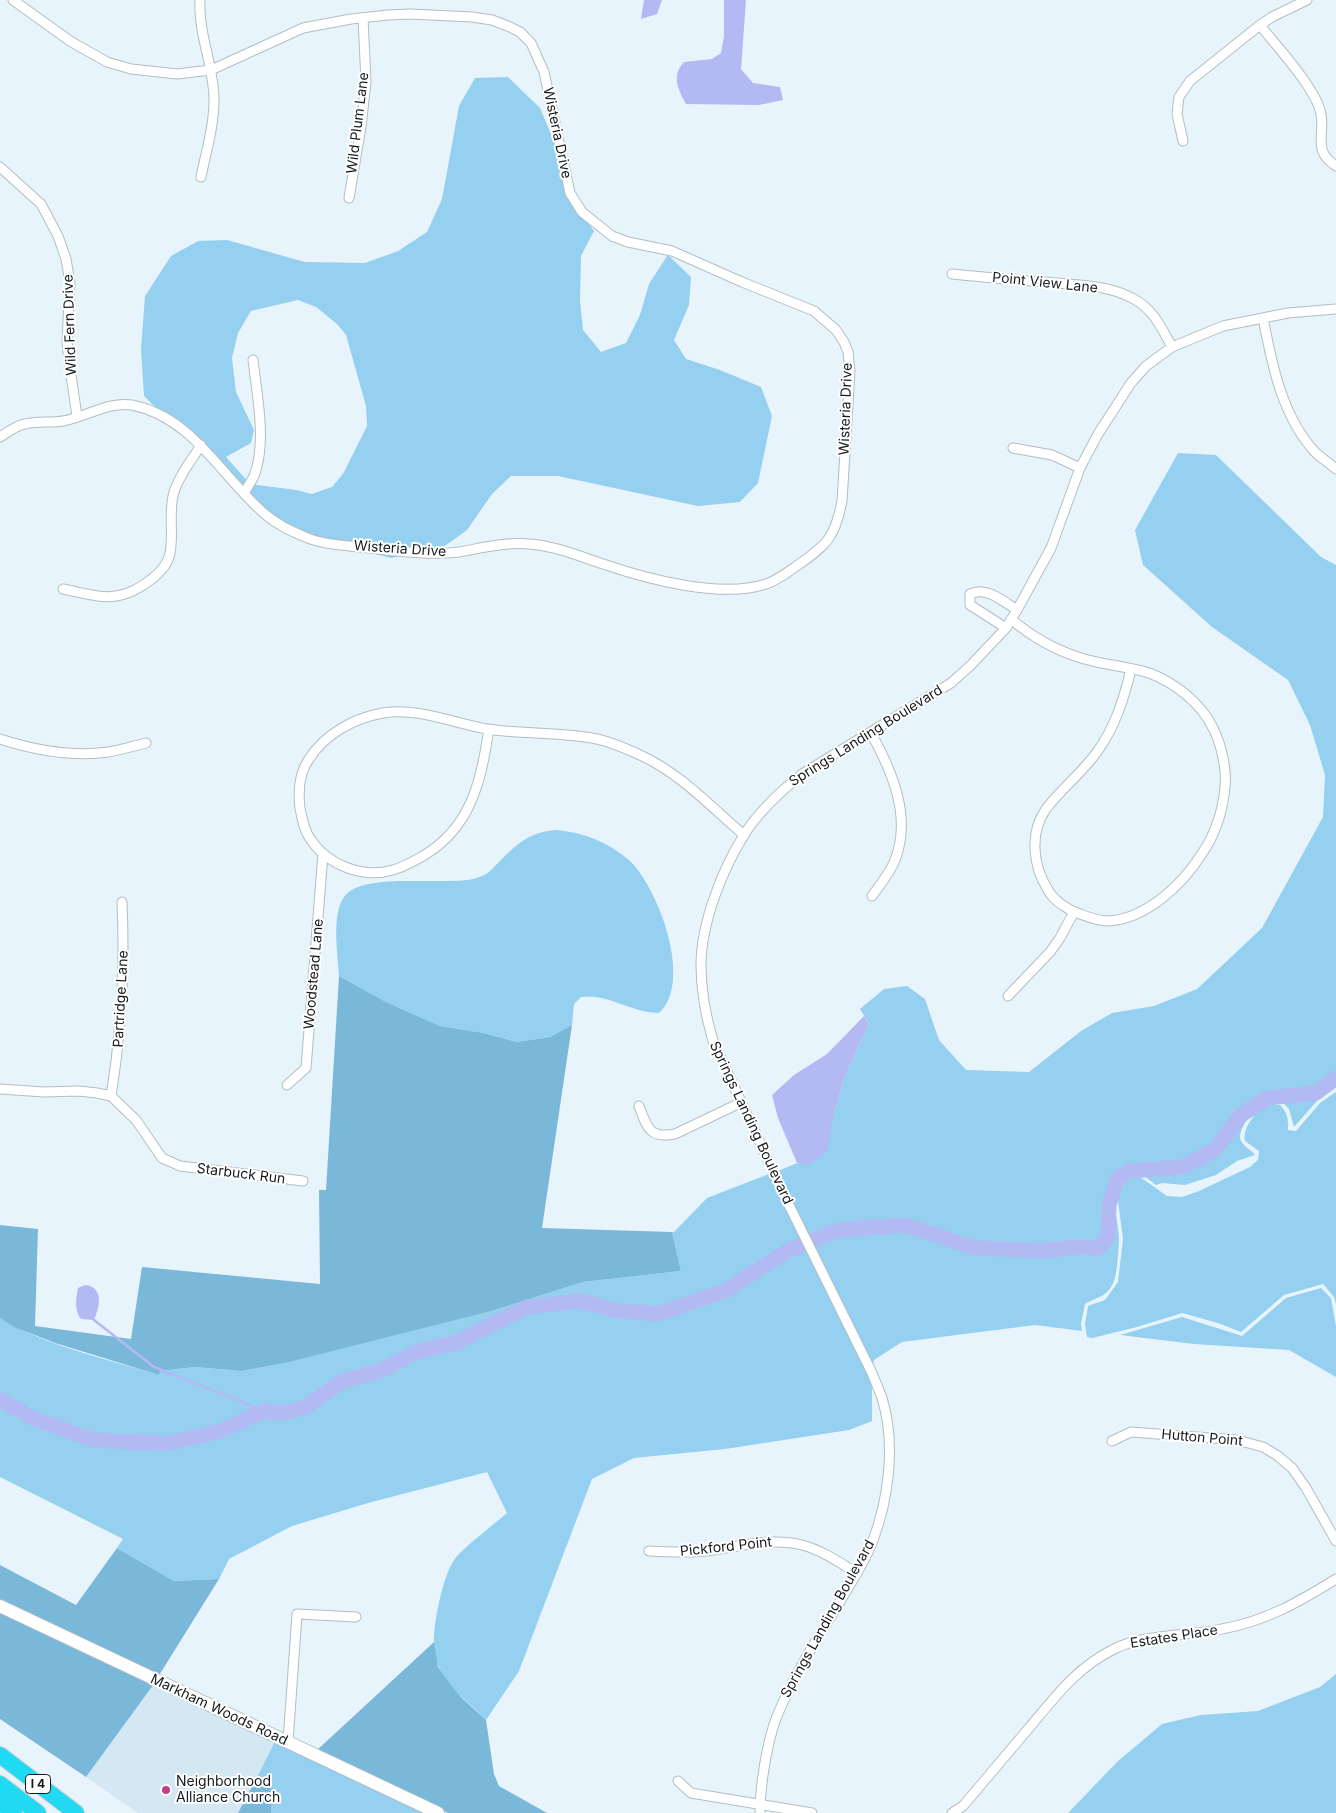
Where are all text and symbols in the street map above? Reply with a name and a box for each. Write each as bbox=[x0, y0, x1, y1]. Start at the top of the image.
street label: Wild Plum Lane bbox=[343, 71, 373, 175]
street label: Wisteria Drive bbox=[539, 86, 575, 180]
street label: Point View Lane bbox=[991, 269, 1099, 297]
street label: Wild Fern Drive bbox=[60, 274, 80, 376]
street label: Wisteria Drive bbox=[836, 362, 856, 456]
street label: Wisteria Drive bbox=[353, 537, 447, 561]
street label: Springs Landing Boulevard bbox=[786, 682, 946, 790]
street label: Woodstead Lane bbox=[301, 918, 327, 1030]
street label: Partridge Lane bbox=[110, 950, 132, 1048]
street label: Springs Landing Boulevard bbox=[706, 1039, 796, 1207]
street label: Starbuck Run bbox=[196, 1160, 286, 1188]
street label: Hutton Point bbox=[1161, 1426, 1243, 1450]
street label: Pickford Point bbox=[679, 1534, 773, 1560]
street label: Springs Landing Boulevard bbox=[778, 1537, 878, 1701]
street label: Estates Place bbox=[1129, 1622, 1219, 1652]
street label: Markham Woods Road bbox=[148, 1671, 290, 1749]
place label: Neighborhood Alliance Church bbox=[176, 1774, 280, 1806]
road number: I 4 bbox=[26, 1775, 50, 1794]
marker: Neighborhood Alliance Church bbox=[160, 1784, 172, 1796]

